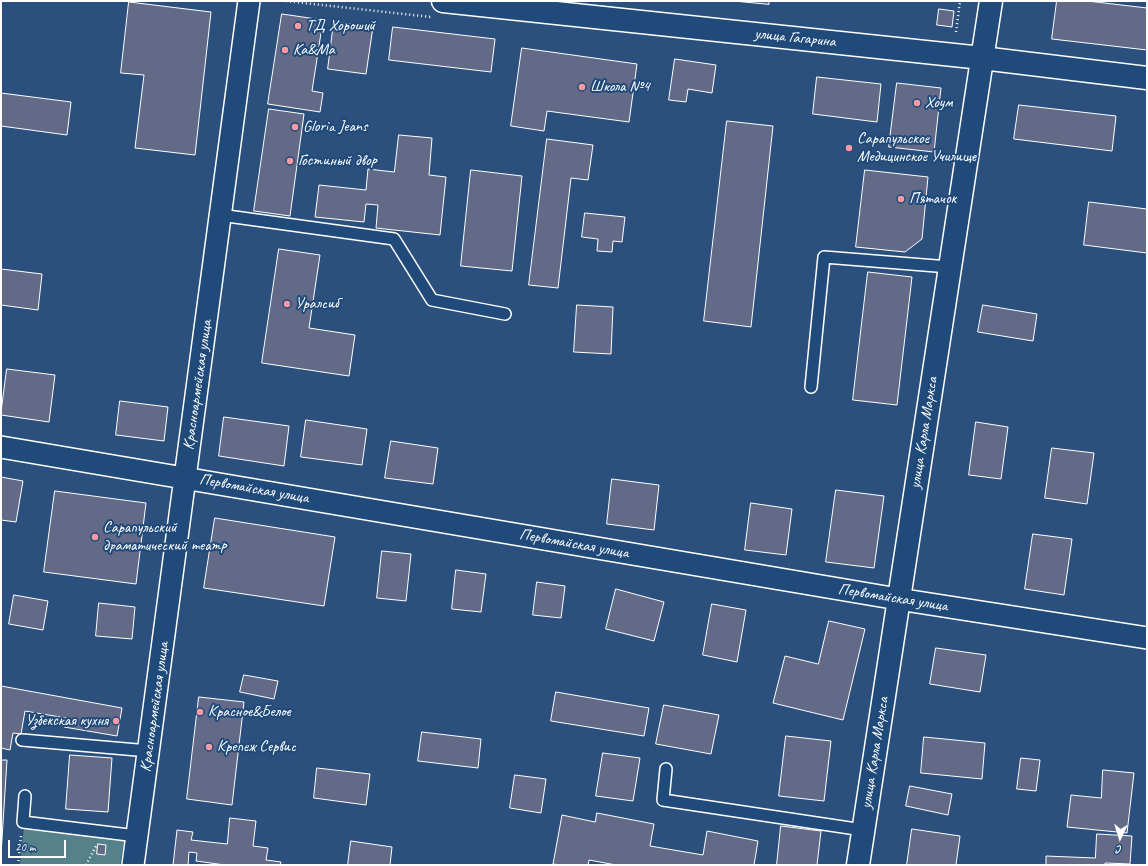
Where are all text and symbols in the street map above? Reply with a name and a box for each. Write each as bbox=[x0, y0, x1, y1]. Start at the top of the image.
place label: ТД Хороший bbox=[306, 16, 375, 36]
marker: ТД Хороший bbox=[293, 21, 303, 31]
street label: улица Гагарина bbox=[753, 24, 837, 52]
place label: Ka&Ma bbox=[293, 40, 335, 60]
marker: Ka&Ma bbox=[280, 45, 290, 55]
place label: Школа №4 bbox=[590, 77, 650, 97]
marker: Школа №4 bbox=[577, 82, 587, 92]
place label: Хоум bbox=[925, 93, 953, 113]
marker: Хоум bbox=[912, 98, 922, 108]
place label: Gloria Jeans bbox=[303, 117, 367, 137]
marker: Gloria Jeans bbox=[290, 122, 300, 132]
place label: Сарапульское Медицинское Училище bbox=[857, 129, 976, 167]
marker: Сарапульское Медицинское Училище bbox=[844, 143, 854, 153]
place label: Гостиный двор bbox=[298, 151, 377, 171]
marker: Гостиный двор bbox=[285, 156, 295, 166]
place label: Пятачок bbox=[909, 189, 956, 209]
marker: Пятачок bbox=[896, 194, 906, 204]
place label: Уралсиб bbox=[295, 294, 339, 314]
marker: Уралсиб bbox=[282, 299, 292, 309]
street label: Красноармейская улица bbox=[179, 319, 217, 451]
street label: улица Карла Маркса bbox=[906, 376, 942, 490]
street label: Первомайская улица bbox=[198, 470, 310, 508]
place label: Сарапульский драматический театр bbox=[103, 518, 226, 556]
street label: Первомайская улица bbox=[518, 525, 630, 563]
marker: Сарапульский драматический театр bbox=[90, 532, 100, 542]
street label: Первомайская улица bbox=[837, 580, 949, 616]
street label: Красноармейская улица bbox=[136, 641, 174, 773]
street label: улица Карла Маркса bbox=[857, 696, 893, 810]
place label: Красное&Белое bbox=[208, 702, 291, 722]
marker: Красное&Белое bbox=[195, 707, 205, 717]
place label: Узбекская кухня bbox=[25, 711, 108, 731]
marker: Узбекская кухня bbox=[111, 716, 121, 726]
place label: Крепеж Сервис bbox=[217, 737, 296, 757]
marker: Крепеж Сервис bbox=[204, 742, 214, 752]
north arrow bbox=[1100, 818, 1140, 858]
scale bar bbox=[10, 832, 68, 858]
text: 20 m bbox=[15, 839, 35, 855]
text: С bbox=[1116, 843, 1122, 857]

